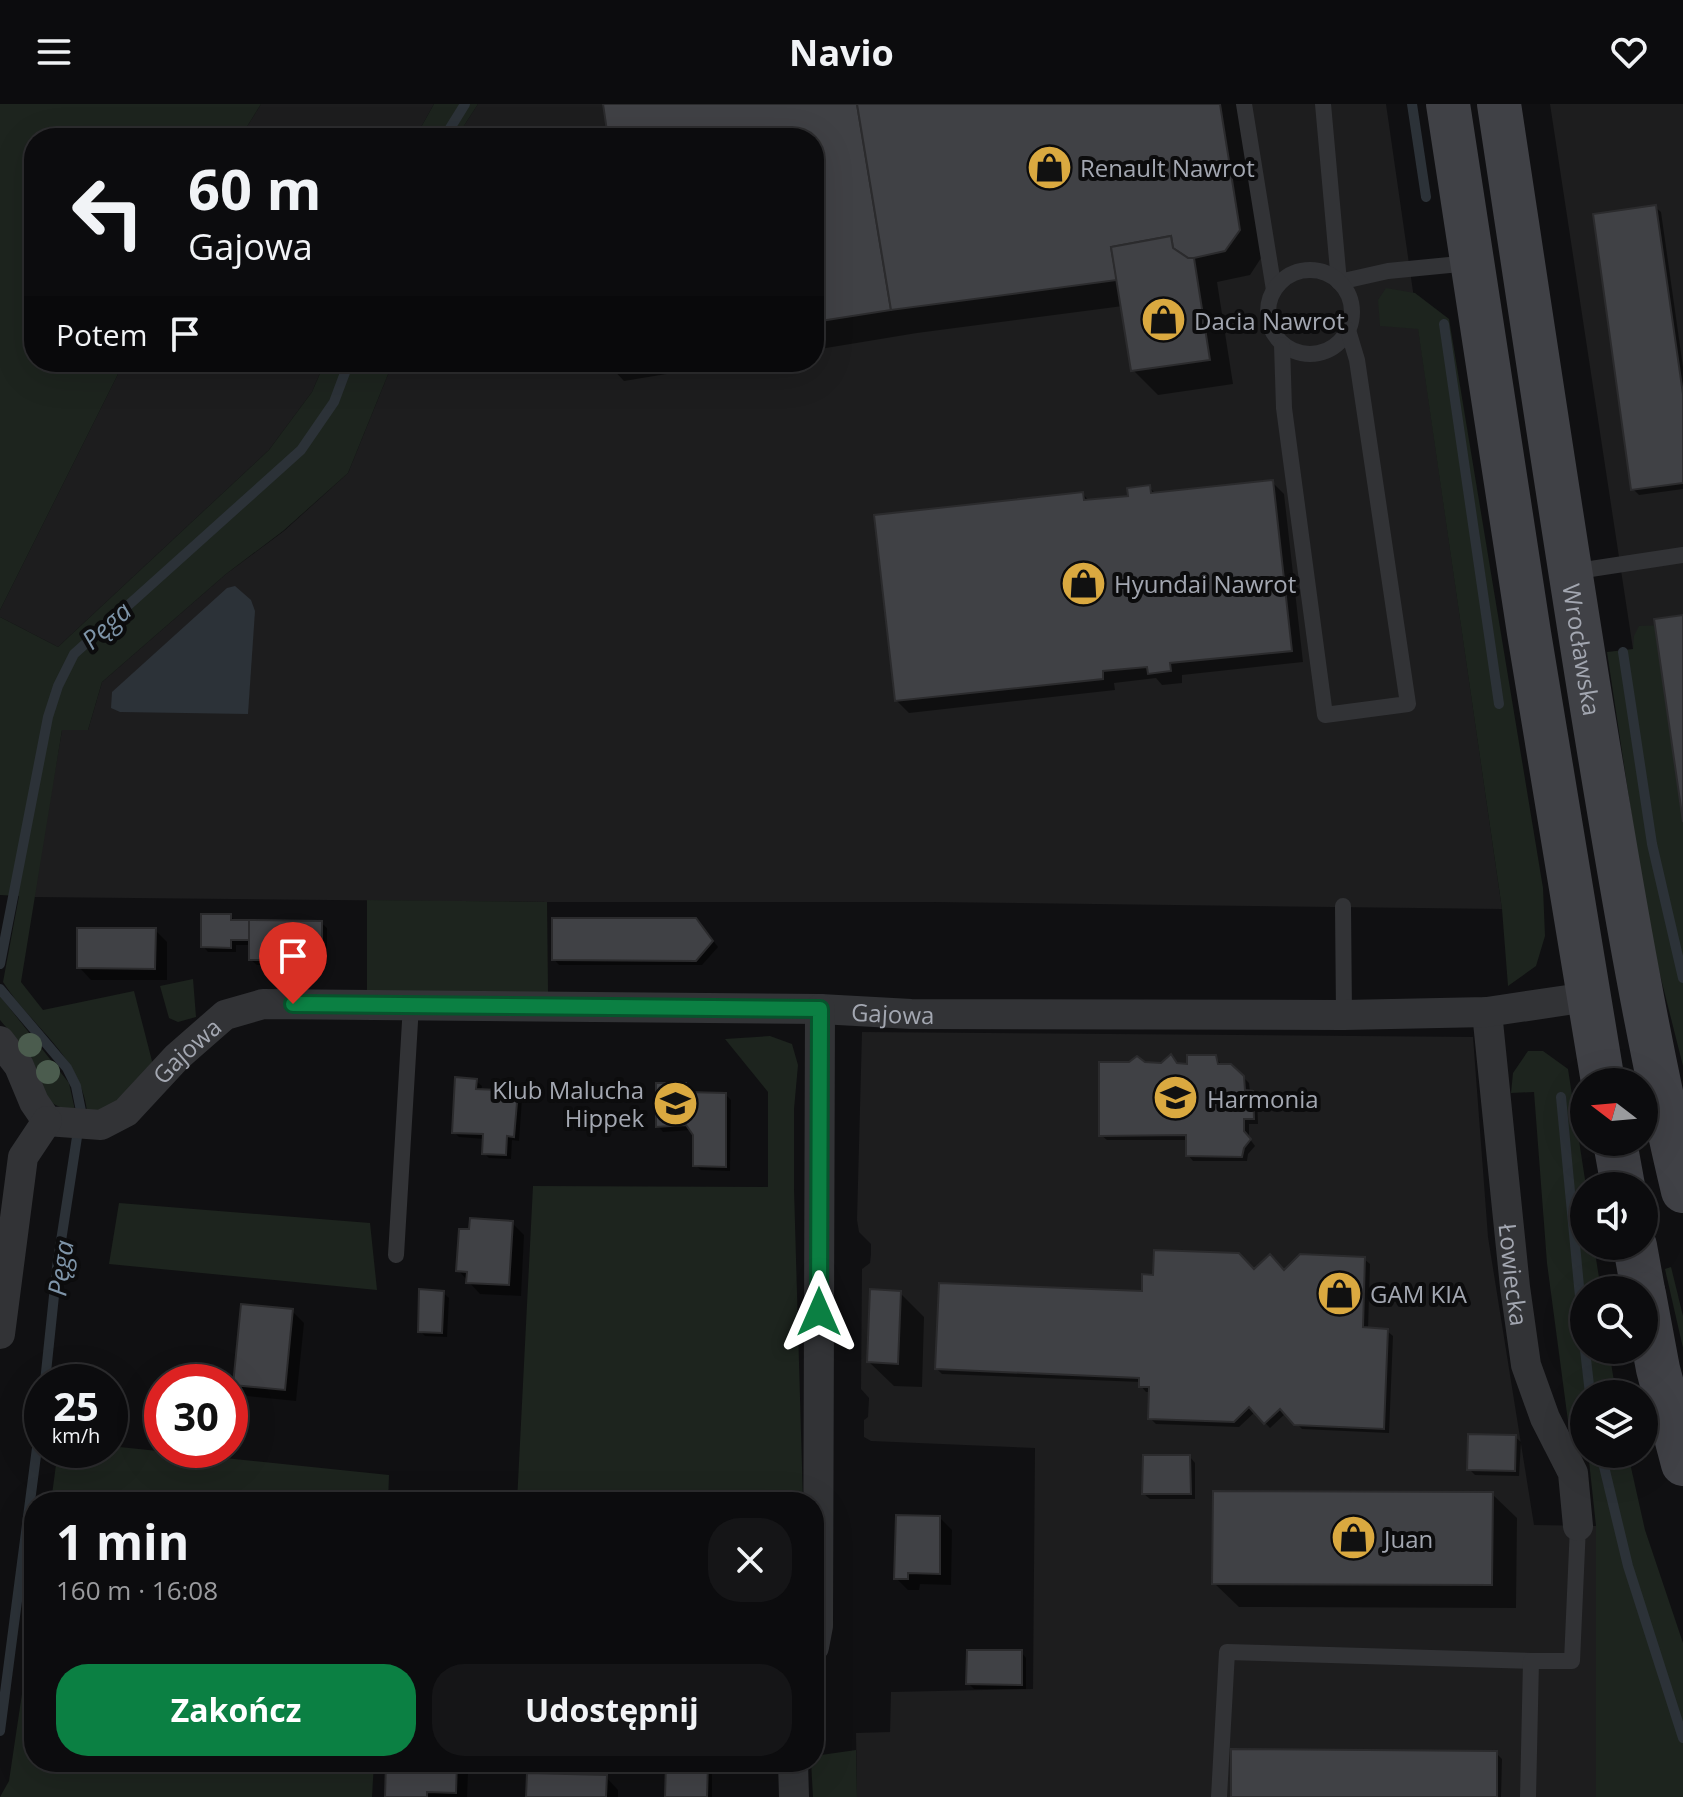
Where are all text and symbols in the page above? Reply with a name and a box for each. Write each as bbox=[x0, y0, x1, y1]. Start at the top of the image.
text: Navio bbox=[789, 28, 894, 77]
icon: menu bbox=[32, 30, 76, 74]
icon: heart bbox=[1607, 30, 1651, 74]
shop icon: Renault Nawrot bbox=[1025, 143, 1073, 191]
text: 60 m bbox=[188, 150, 322, 226]
place label: Renault Nawrot bbox=[1080, 151, 1255, 184]
icon: left bbox=[56, 160, 160, 264]
text: Gajowa bbox=[188, 222, 313, 271]
shop icon: Dacia Nawrot bbox=[1139, 296, 1187, 344]
place label: Dacia Nawrot bbox=[1194, 304, 1345, 337]
icon: arrive bbox=[163, 312, 207, 356]
text: Potem bbox=[56, 314, 147, 355]
shop icon: Hyundai Nawrot bbox=[1059, 559, 1107, 607]
place label: Hyundai Nawrot bbox=[1114, 567, 1296, 600]
street label: Wrocławska bbox=[1556, 581, 1609, 718]
water label: Pęga bbox=[73, 593, 139, 657]
pin bbox=[259, 922, 327, 1004]
icon: arrive bbox=[271, 934, 315, 978]
street label: Gajowa bbox=[850, 994, 934, 1031]
street label: Gajowa bbox=[144, 1010, 228, 1090]
north arrow bbox=[1570, 1068, 1658, 1156]
map controls bbox=[1570, 1068, 1658, 1468]
place label: Klub Malucha Hippek bbox=[492, 1073, 644, 1134]
school or university icon: Harmonia bbox=[1152, 1074, 1200, 1122]
school or university icon: Klub Malucha Hippek bbox=[651, 1079, 699, 1127]
place label: Harmonia bbox=[1207, 1082, 1319, 1115]
button: sound bbox=[1570, 1172, 1658, 1260]
street label: Łowiecka bbox=[1492, 1222, 1537, 1328]
water label: Pęga bbox=[38, 1238, 82, 1298]
shop icon: GAM KIA bbox=[1315, 1269, 1363, 1317]
position arrow bbox=[777, 1270, 861, 1354]
button: search bbox=[1570, 1276, 1658, 1364]
place label: GAM KIA bbox=[1370, 1277, 1468, 1310]
speed limit sign: 30 bbox=[144, 1364, 248, 1468]
text: 25 bbox=[53, 1378, 99, 1433]
button: layers bbox=[1570, 1380, 1658, 1468]
text: km/h bbox=[52, 1422, 100, 1449]
text: 1 min bbox=[56, 1509, 189, 1574]
shop icon: Juan bbox=[1329, 1514, 1377, 1562]
button: close bbox=[708, 1518, 792, 1602]
place label: Juan bbox=[1382, 1522, 1433, 1555]
text: 160 m · 16:08 bbox=[56, 1572, 218, 1608]
button: Zakończ bbox=[56, 1664, 416, 1756]
button: Udostępnij bbox=[432, 1664, 792, 1756]

